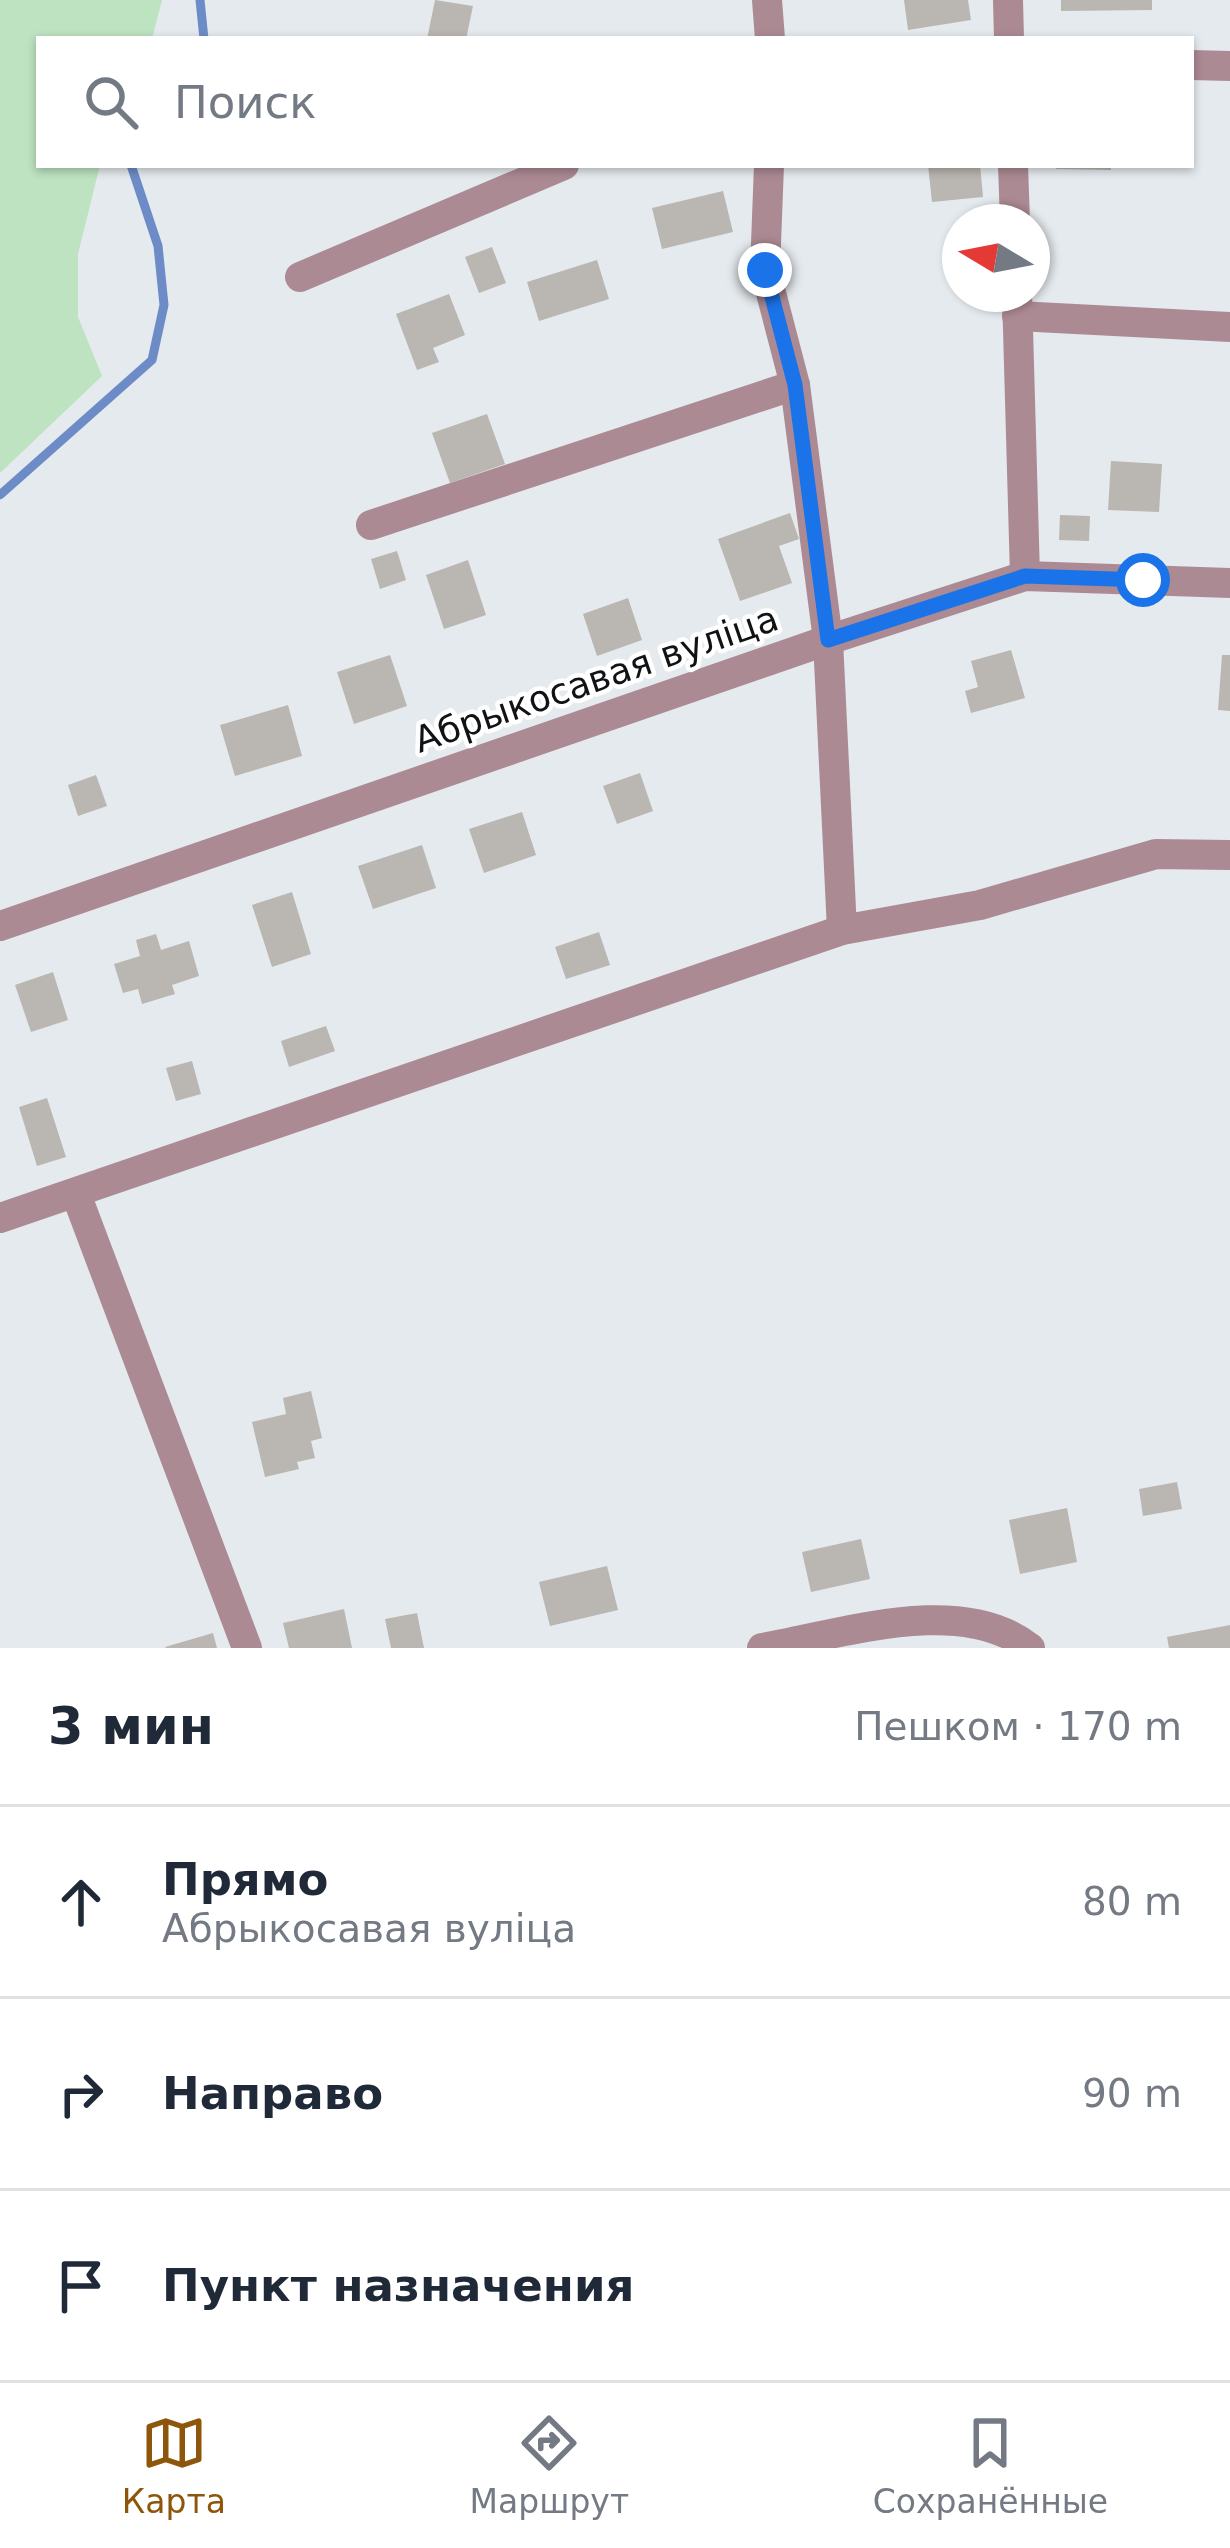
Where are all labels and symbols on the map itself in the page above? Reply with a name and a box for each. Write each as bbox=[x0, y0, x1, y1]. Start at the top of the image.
north arrow bbox=[942, 204, 1050, 312]
route end bbox=[738, 243, 792, 297]
route start bbox=[1116, 553, 1170, 607]
street label: Абрыкосавая вуліца bbox=[409, 597, 783, 761]

